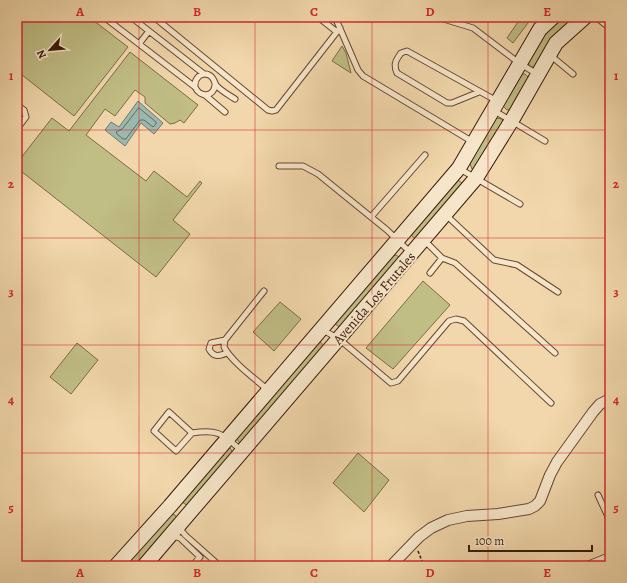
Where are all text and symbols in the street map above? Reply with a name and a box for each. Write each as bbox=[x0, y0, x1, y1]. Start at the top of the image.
text: A bbox=[75, 3, 85, 20]
text: B bbox=[193, 3, 201, 20]
text: C bbox=[310, 3, 318, 20]
text: D bbox=[425, 3, 435, 20]
text: E bbox=[543, 3, 551, 20]
north arrow bbox=[30, 30, 70, 70]
text: N bbox=[33, 47, 50, 61]
text: 1 bbox=[9, 67, 14, 84]
text: 1 bbox=[614, 67, 619, 84]
text: 2 bbox=[8, 175, 15, 192]
text: 2 bbox=[613, 175, 620, 192]
street label: Avenida Los Frutales bbox=[328, 248, 420, 350]
text: 3 bbox=[8, 283, 14, 300]
text: 3 bbox=[613, 283, 619, 300]
text: 4 bbox=[8, 391, 14, 408]
text: 4 bbox=[613, 391, 619, 408]
text: 5 bbox=[8, 499, 14, 516]
text: 5 bbox=[613, 499, 619, 516]
scale bar bbox=[469, 527, 592, 553]
text: 100 m bbox=[475, 533, 504, 549]
text: A bbox=[75, 564, 85, 581]
text: B bbox=[193, 564, 201, 581]
text: C bbox=[310, 564, 318, 581]
text: D bbox=[425, 564, 435, 581]
text: E bbox=[543, 564, 551, 581]

